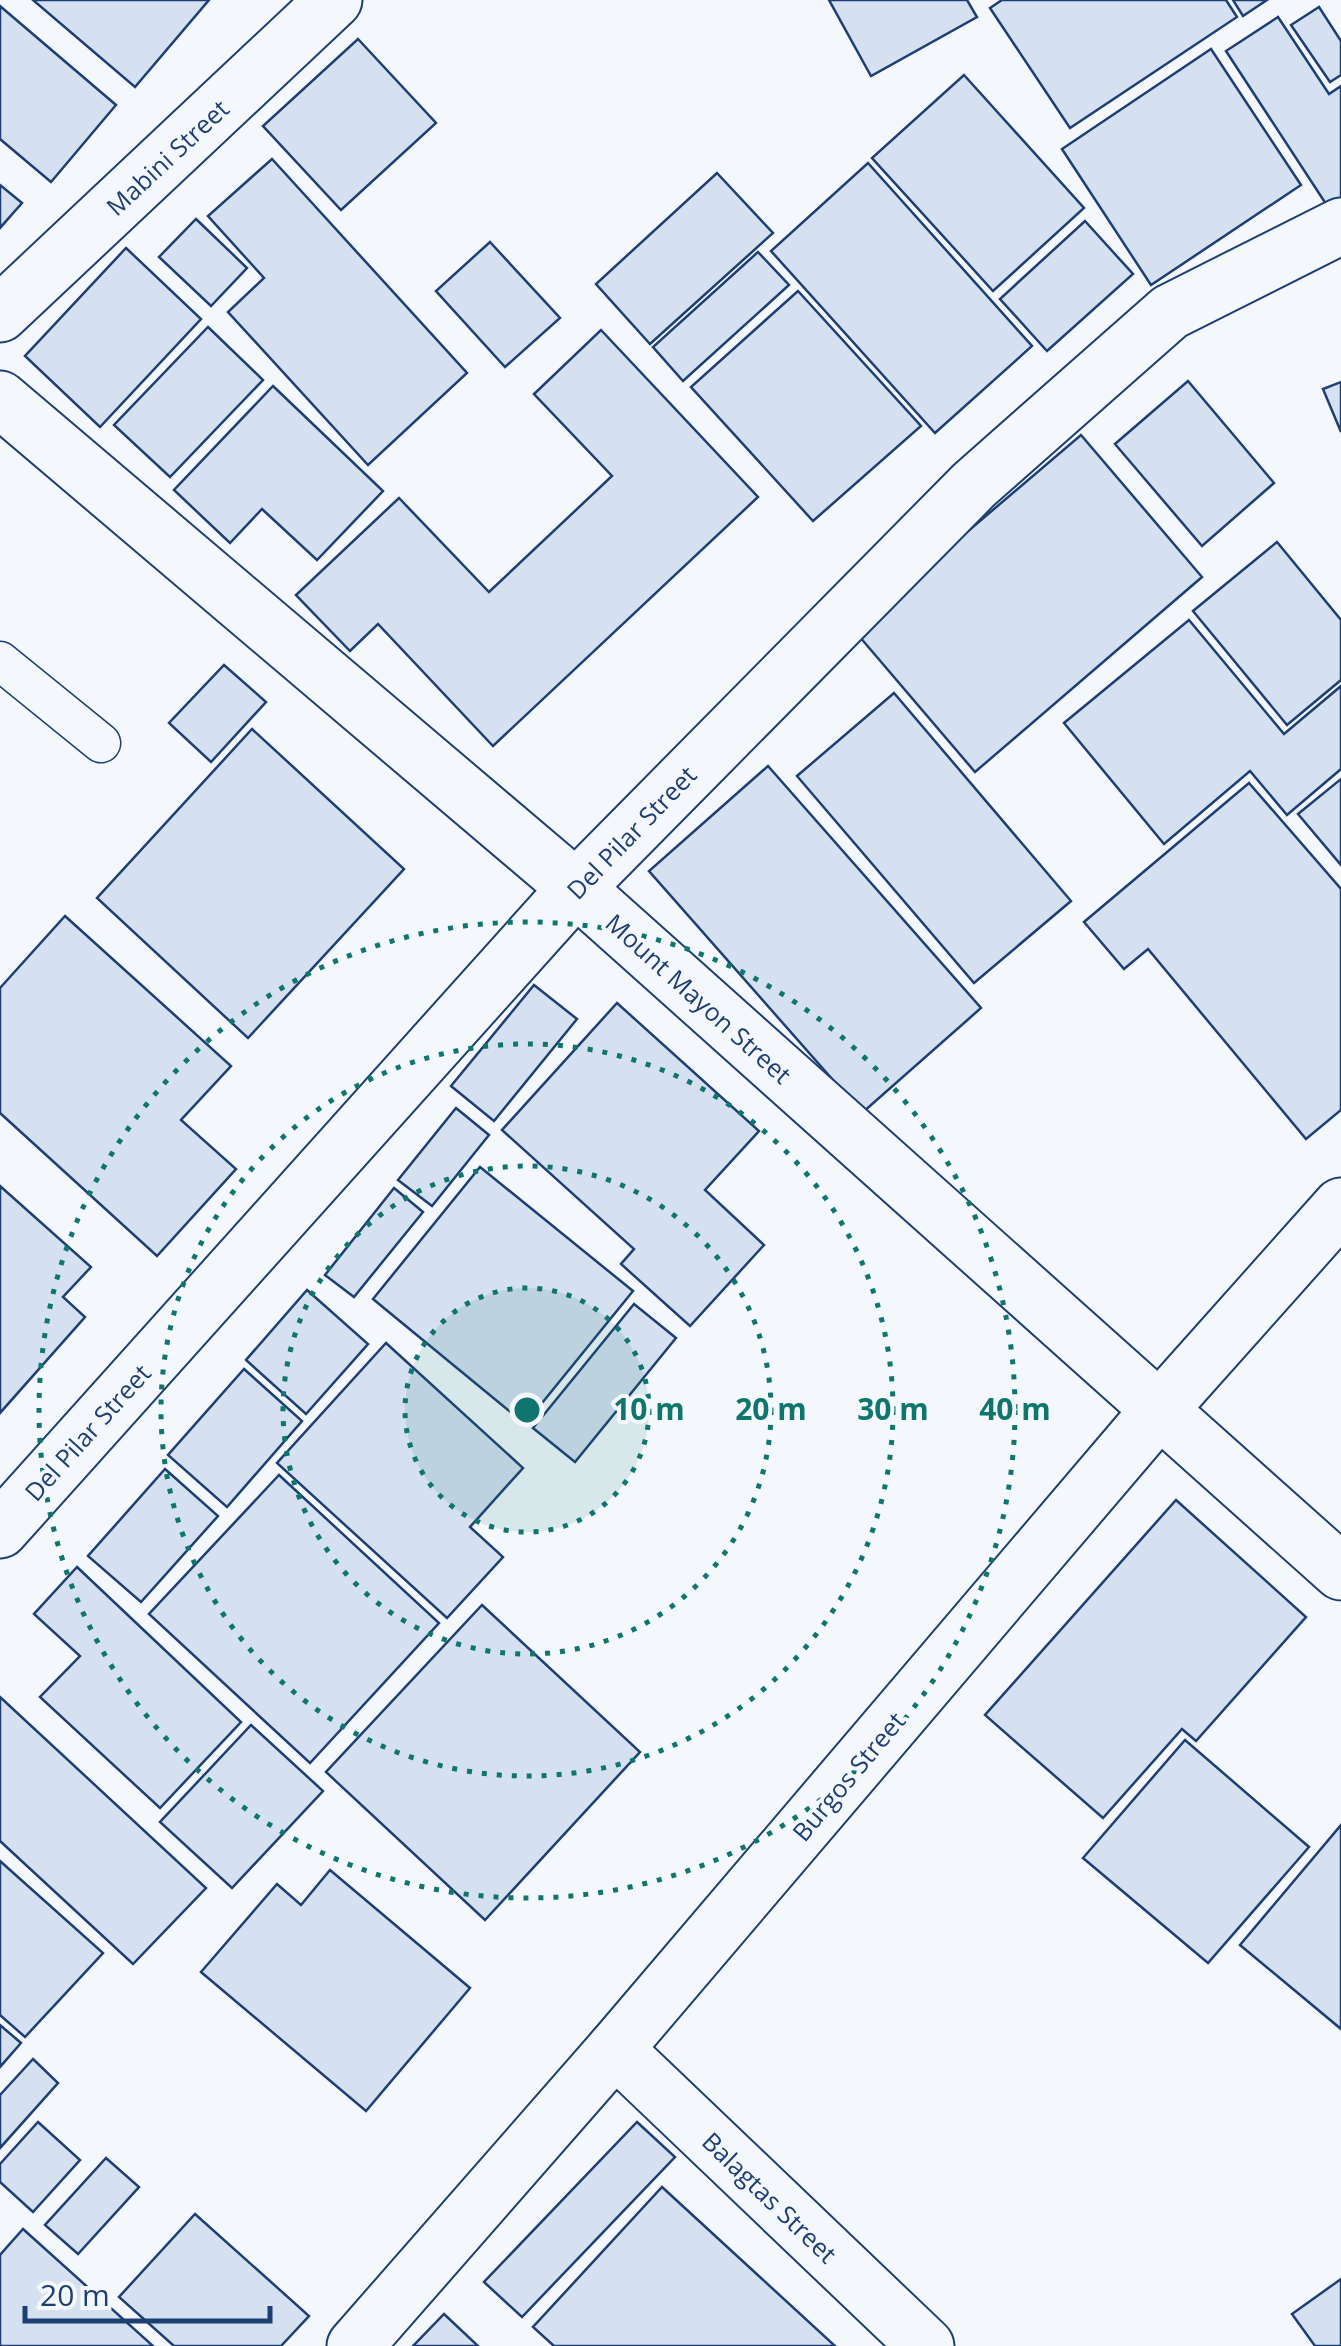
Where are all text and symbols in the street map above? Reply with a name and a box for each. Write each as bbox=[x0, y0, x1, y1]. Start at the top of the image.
street label: Mabini Street bbox=[98, 91, 236, 223]
street label: Del Pilar Street bbox=[559, 758, 703, 906]
street label: Mount Mayon Street bbox=[599, 905, 799, 1091]
street label: Del Pilar Street bbox=[16, 1356, 158, 1508]
text: 10 m bbox=[613, 1388, 685, 1429]
text: 20 m bbox=[735, 1388, 807, 1429]
text: 30 m bbox=[857, 1388, 929, 1429]
text: 40 m bbox=[979, 1388, 1051, 1429]
centre of rings bbox=[509, 1392, 545, 1428]
street label: Burgos Street bbox=[784, 1704, 912, 1848]
street label: Balagtas Street bbox=[695, 2124, 845, 2270]
scale bar bbox=[25, 2261, 270, 2323]
text: 20 m bbox=[40, 2274, 110, 2315]

